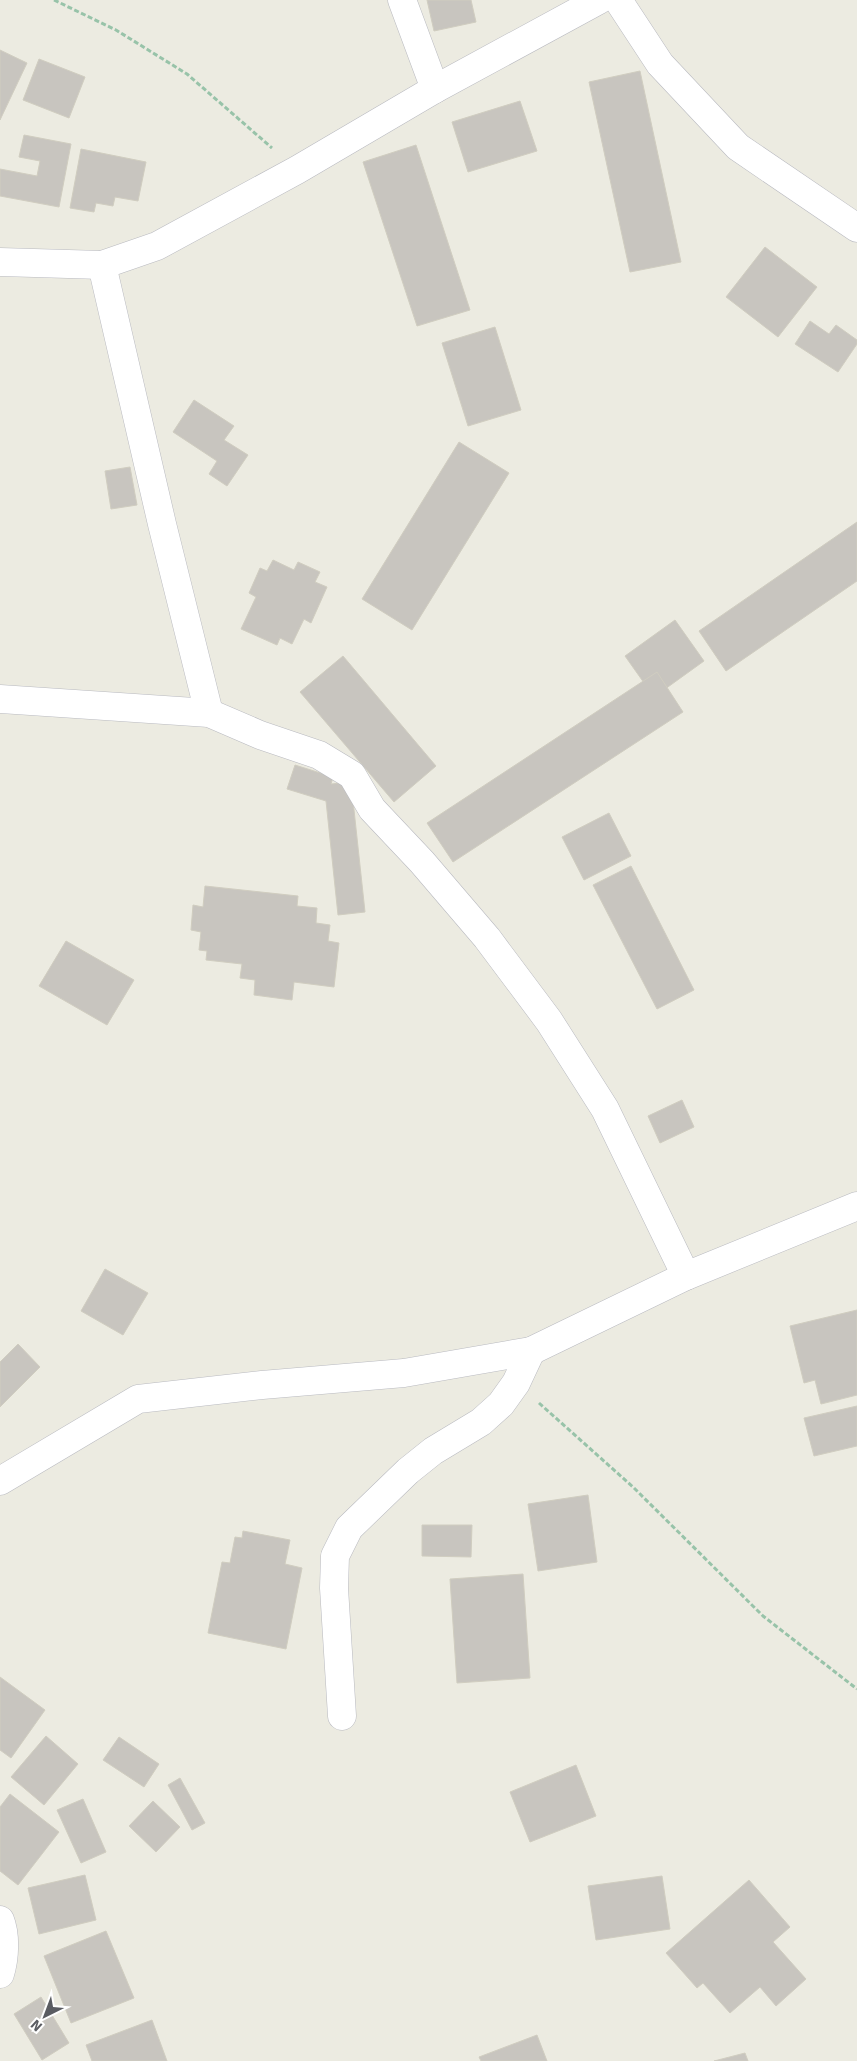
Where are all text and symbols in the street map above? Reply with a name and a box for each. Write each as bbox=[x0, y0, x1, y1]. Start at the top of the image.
north arrow bbox=[20, 1991, 70, 2041]
text: N bbox=[27, 2016, 46, 2035]

